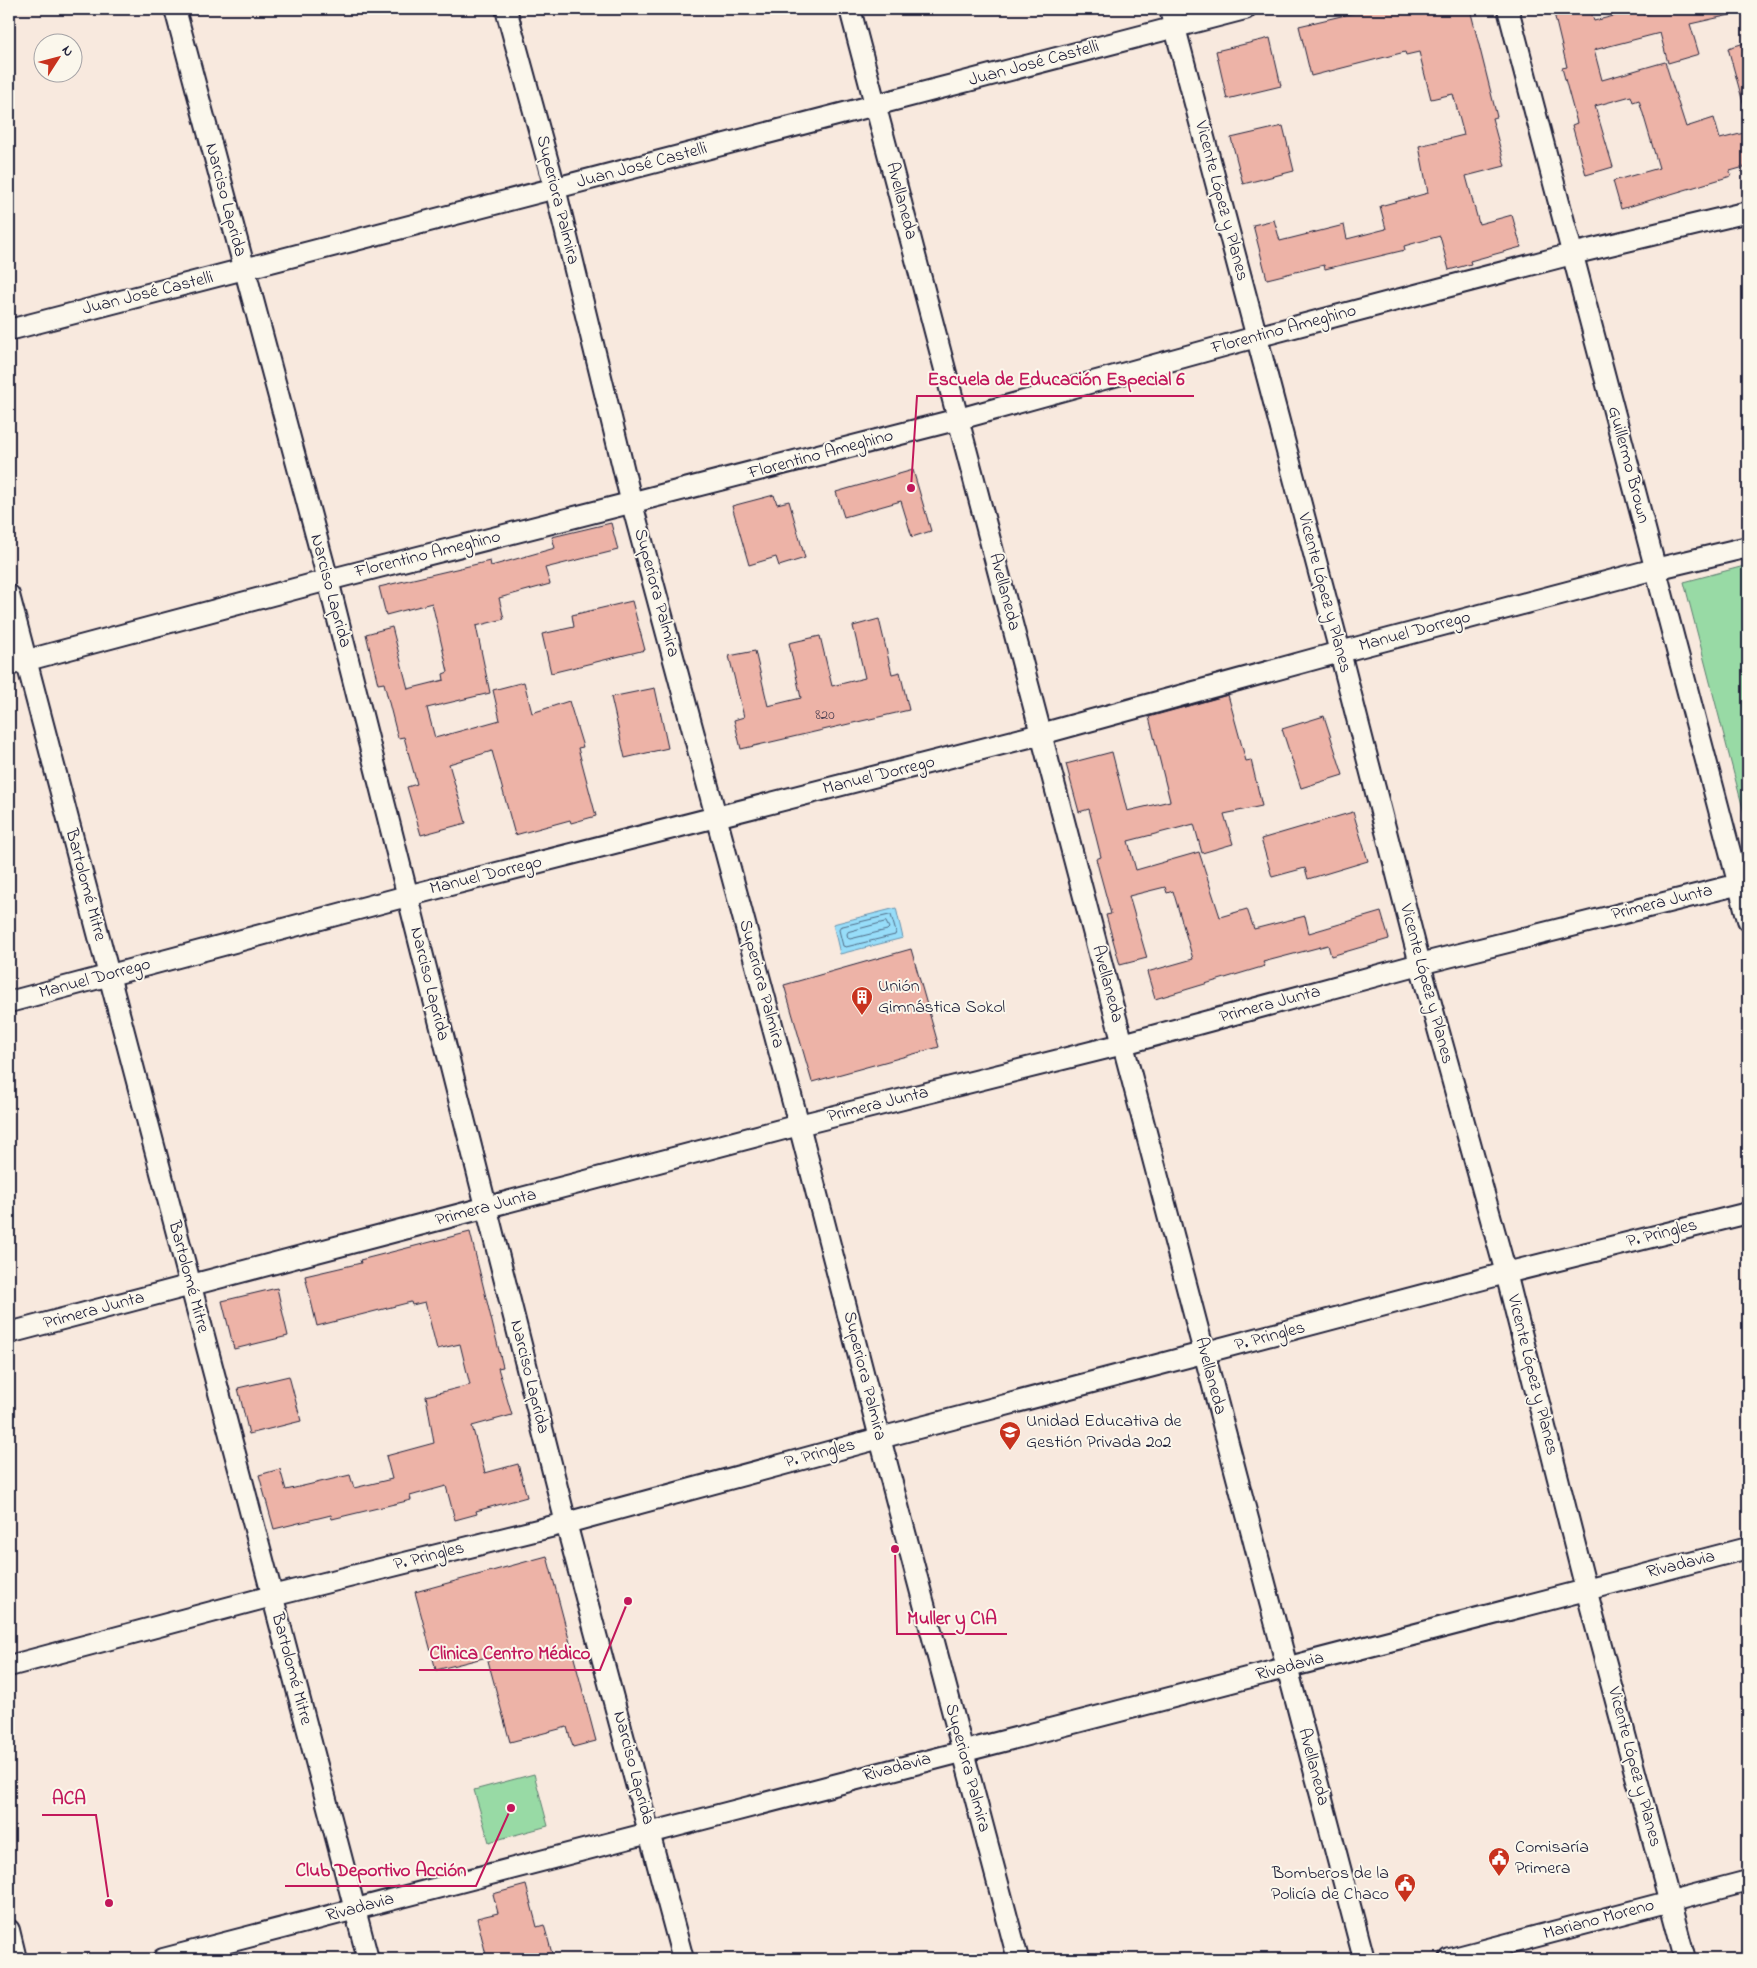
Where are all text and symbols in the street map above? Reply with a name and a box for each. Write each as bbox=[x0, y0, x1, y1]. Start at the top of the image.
north arrow bbox=[32, 32, 82, 82]
street label: Juan José Castelli bbox=[966, 34, 1102, 94]
text: N bbox=[56, 41, 79, 61]
street label: Vicente López y Planes bbox=[1187, 117, 1255, 284]
street label: Superiora Palmira bbox=[528, 133, 586, 267]
street label: Juan José Castelli bbox=[574, 136, 710, 196]
street label: Narciso Laprida bbox=[197, 140, 253, 260]
street label: Avellaneda bbox=[878, 159, 924, 243]
street label: Juan José Castelli bbox=[80, 265, 216, 323]
street label: Florentino Ameghino bbox=[1208, 298, 1360, 363]
callout: Escuela de Educación Especial 6 bbox=[917, 362, 1194, 396]
text: Escuela de Educación Especial 6 bbox=[927, 367, 1185, 394]
street label: Guillermo Brown bbox=[1600, 404, 1656, 526]
street label: Florentino Ameghino bbox=[745, 423, 897, 488]
street label: Vicente López y Planes bbox=[1290, 509, 1358, 676]
street label: Florentino Ameghino bbox=[352, 524, 504, 587]
street label: Superiora Palmira bbox=[626, 526, 686, 660]
street label: Narciso Laprida bbox=[302, 531, 358, 651]
street label: Avellaneda bbox=[981, 550, 1027, 634]
street label: Manuel Dorrego bbox=[1356, 605, 1474, 660]
house number: 820 bbox=[815, 704, 835, 726]
street label: Manuel Dorrego bbox=[820, 750, 938, 803]
street label: Bartolomé Mitre bbox=[57, 825, 113, 945]
street label: Manuel Dorrego bbox=[427, 850, 545, 903]
street label: Primera Junta bbox=[1609, 878, 1715, 928]
street label: Vicente López y Planes bbox=[1392, 900, 1460, 1067]
street label: Superiora Palmira bbox=[731, 917, 791, 1051]
street label: Narciso Laprida bbox=[402, 924, 456, 1044]
street label: Avellaneda bbox=[1084, 942, 1130, 1026]
street label: Manuel Dorrego bbox=[36, 952, 154, 1007]
place label: Unión Gimnástica Sokol bbox=[878, 974, 1005, 1021]
street label: Primera Junta bbox=[1217, 979, 1323, 1031]
building icon: Unión Gimnástica Sokol bbox=[850, 985, 874, 1016]
street label: Primera Junta bbox=[825, 1080, 931, 1130]
street label: Primera Junta bbox=[433, 1182, 539, 1234]
street label: P. Pringles bbox=[1624, 1213, 1700, 1256]
street label: Bartolomé Mitre bbox=[160, 1217, 216, 1337]
street label: Primera Junta bbox=[41, 1285, 147, 1337]
street label: Vicente López y Planes bbox=[1499, 1291, 1565, 1458]
street label: Superiora Palmira bbox=[835, 1309, 893, 1443]
street label: P. Pringles bbox=[1232, 1315, 1308, 1360]
street label: Narciso Laprida bbox=[502, 1317, 556, 1437]
street label: Avellaneda bbox=[1187, 1334, 1233, 1418]
place label: Unidad Educativa de Gestión Privada 202 bbox=[1026, 1409, 1182, 1456]
school or university icon: Unidad Educativa de Gestión Privada 202 bbox=[998, 1420, 1022, 1451]
street label: P. Pringles bbox=[782, 1432, 858, 1477]
street label: P. Pringles bbox=[391, 1536, 467, 1579]
street label: Rivadavia bbox=[1644, 1544, 1718, 1586]
callout: Muller y CIA bbox=[897, 1600, 1007, 1634]
text: Muller y CIA bbox=[907, 1606, 997, 1635]
street label: Bartolomé Mitre bbox=[263, 1609, 319, 1729]
callout: Clinica Centro Médico bbox=[419, 1636, 600, 1670]
text: Clinica Centro Médico bbox=[430, 1641, 591, 1668]
street label: Rivadavia bbox=[1253, 1645, 1327, 1689]
street label: Vicente López y Planes bbox=[1600, 1683, 1668, 1850]
street label: Superiora Palmira bbox=[937, 1701, 997, 1835]
street label: Narciso Laprida bbox=[605, 1708, 661, 1828]
street label: Avellaneda bbox=[1290, 1725, 1336, 1809]
street label: Rivadavia bbox=[860, 1746, 934, 1790]
callout: ACA bbox=[42, 1781, 96, 1815]
text: ACA bbox=[52, 1786, 86, 1813]
place label: Comisaría Primera bbox=[1515, 1835, 1589, 1882]
public building icon: Comisaría Primera bbox=[1487, 1846, 1511, 1877]
callout: Club Deportivo Acción bbox=[285, 1852, 476, 1886]
text: Club Deportivo Acción bbox=[296, 1858, 466, 1885]
place label: Bomberos de la Policía de Chaco bbox=[1271, 1861, 1389, 1908]
public building icon: Bomberos de la Policía de Chaco bbox=[1393, 1872, 1417, 1903]
street label: Rivadavia bbox=[323, 1886, 397, 1930]
street label: Mariano Moreno bbox=[1541, 1893, 1657, 1947]

